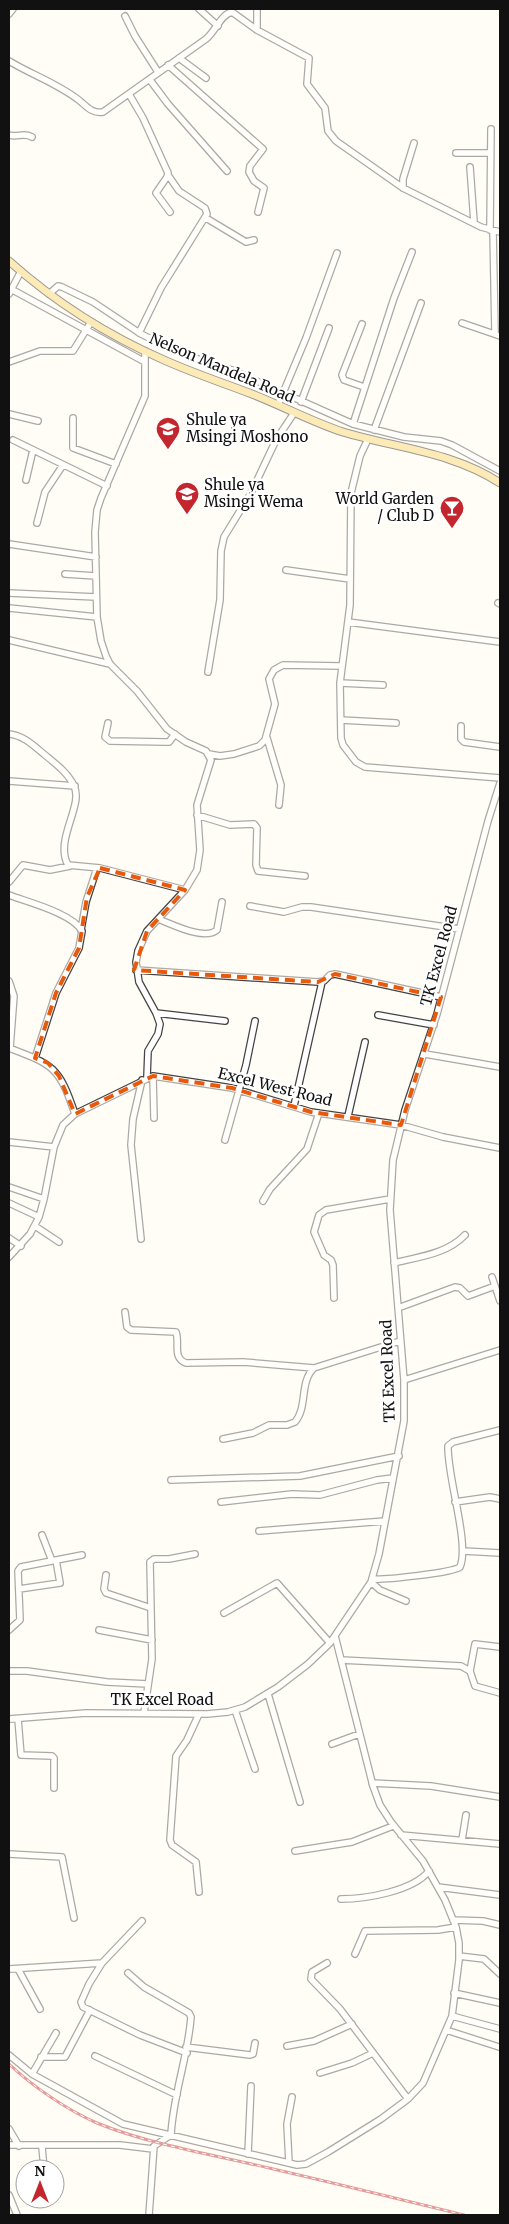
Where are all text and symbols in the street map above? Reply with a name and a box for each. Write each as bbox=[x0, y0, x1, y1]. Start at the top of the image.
street label: Nelson Mandela Road bbox=[147, 328, 298, 407]
place label: Shule ya Msingi Moshono bbox=[186, 410, 308, 446]
school or university icon: Shule ya Msingi Moshono bbox=[155, 416, 181, 450]
place label: Shule ya Msingi Wema bbox=[204, 475, 303, 511]
school or university icon: Shule ya Msingi Wema bbox=[174, 481, 200, 515]
place label: World Garden / Club D bbox=[334, 489, 434, 525]
bar icon: World Garden / Club D bbox=[439, 495, 465, 529]
street label: TK Excel Road bbox=[416, 904, 461, 1008]
street label: Excel West Road bbox=[216, 1063, 334, 1110]
street label: TK Excel Road bbox=[376, 1319, 399, 1423]
street label: TK Excel Road bbox=[111, 1690, 213, 1709]
north arrow bbox=[15, 2159, 65, 2209]
text: N bbox=[34, 2162, 46, 2180]

